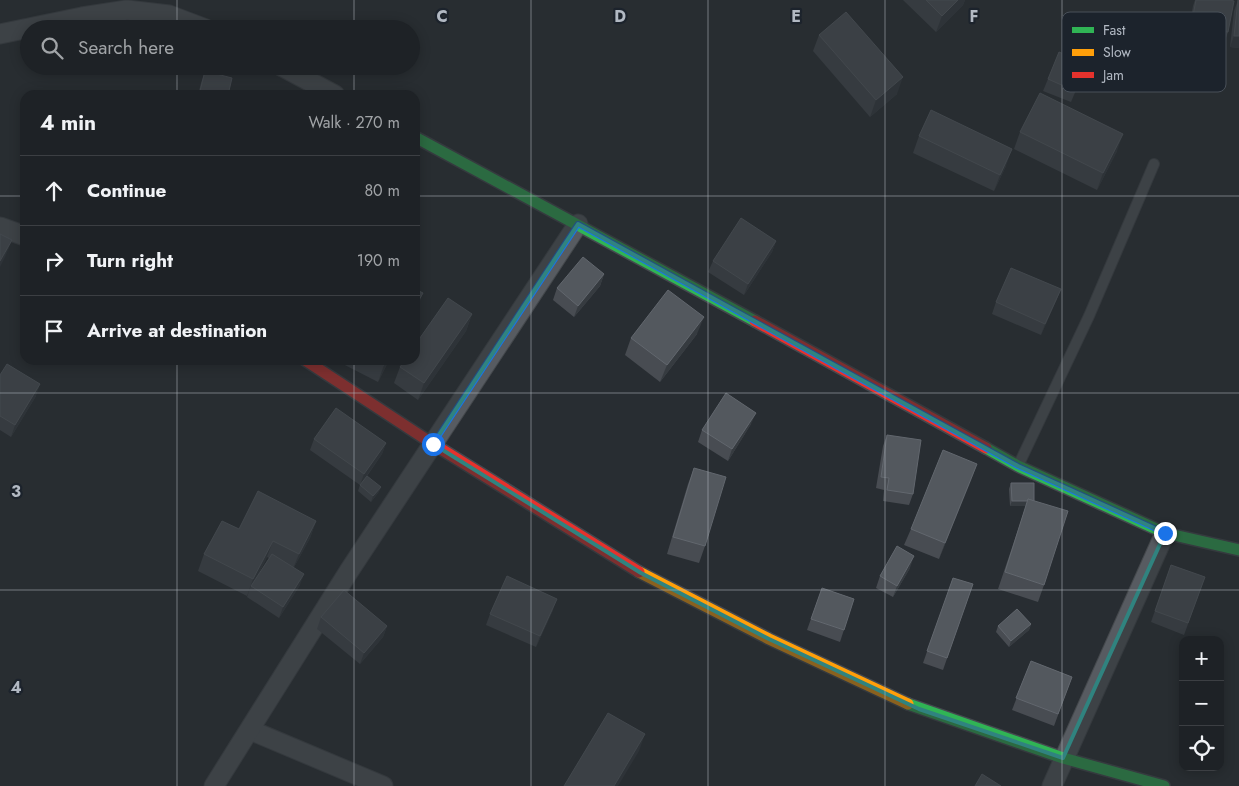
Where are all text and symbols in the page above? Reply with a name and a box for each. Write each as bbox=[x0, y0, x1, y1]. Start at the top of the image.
text: C bbox=[436, 5, 448, 28]
text: D bbox=[614, 5, 626, 28]
text: E bbox=[791, 5, 801, 28]
text: F bbox=[970, 5, 978, 28]
legend bbox=[1062, 12, 1226, 92]
search box bbox=[20, 20, 420, 75]
text: Fast bbox=[1103, 20, 1126, 40]
icon: search bbox=[38, 34, 66, 62]
text: Search here bbox=[78, 34, 174, 61]
text: Slow bbox=[1103, 42, 1131, 62]
text: Jam bbox=[1101, 65, 1124, 85]
text: 4 min bbox=[40, 108, 96, 138]
text: Walk · 270 m bbox=[309, 111, 400, 134]
icon: ahead bbox=[40, 177, 68, 205]
text: Continue bbox=[87, 177, 166, 204]
text: 80 m bbox=[364, 179, 400, 202]
icon: right bbox=[40, 247, 68, 275]
text: Turn right bbox=[87, 247, 173, 274]
text: 190 m bbox=[357, 249, 400, 272]
icon: arrive bbox=[40, 317, 68, 345]
text: Arrive at destination bbox=[87, 317, 267, 344]
route start bbox=[422, 433, 445, 456]
text: 3 bbox=[11, 480, 21, 503]
route end bbox=[1154, 522, 1177, 545]
map controls bbox=[1179, 636, 1224, 771]
button: + bbox=[1179, 636, 1224, 681]
text: 4 bbox=[10, 676, 22, 699]
button: − bbox=[1179, 681, 1224, 726]
button: locate bbox=[1179, 726, 1224, 771]

